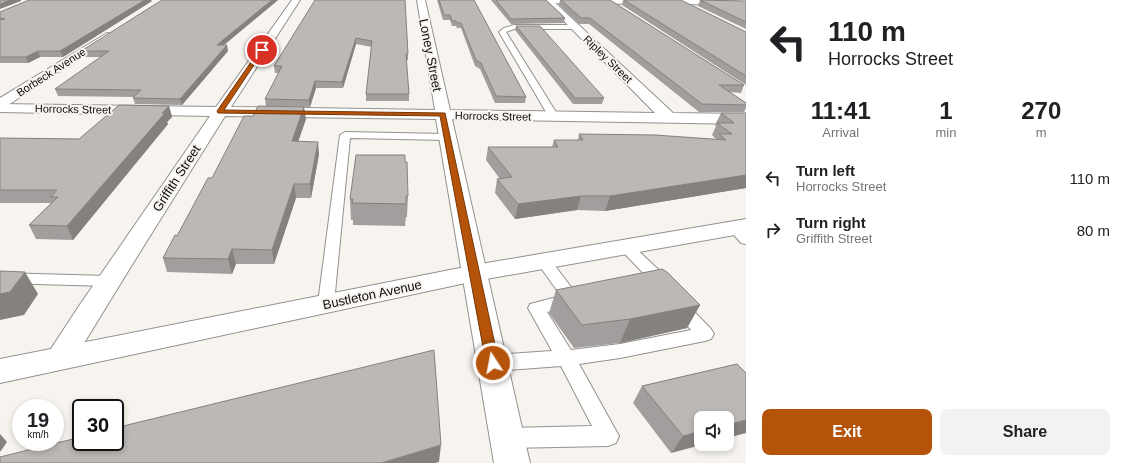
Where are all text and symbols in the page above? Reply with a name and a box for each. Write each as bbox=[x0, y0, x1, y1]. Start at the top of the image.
icon: left bbox=[762, 16, 814, 68]
text: 110 m bbox=[828, 16, 906, 47]
street label: Loney Street bbox=[416, 17, 445, 93]
pin bbox=[245, 33, 279, 67]
street label: Ripley Street bbox=[581, 33, 635, 85]
icon: arrive bbox=[251, 39, 273, 61]
street label: Borbeck Avenue bbox=[14, 45, 88, 99]
text: Horrocks Street bbox=[828, 49, 953, 69]
text: 11:41 bbox=[811, 97, 871, 124]
text: 1 bbox=[939, 97, 953, 124]
text: 270 bbox=[1021, 97, 1061, 124]
street label: Horrocks Street bbox=[35, 102, 111, 116]
street label: Horrocks Street bbox=[455, 109, 531, 123]
text: Arrival bbox=[822, 125, 859, 140]
text: min bbox=[936, 125, 956, 140]
text: m bbox=[1036, 125, 1047, 140]
street label: Griffith Street bbox=[149, 142, 204, 214]
text: Turn left bbox=[796, 162, 855, 179]
icon: left bbox=[762, 167, 784, 189]
text: 110 m bbox=[1069, 170, 1110, 187]
text: Horrocks Street bbox=[796, 179, 886, 194]
text: Turn right bbox=[796, 214, 866, 231]
icon: right bbox=[762, 219, 784, 241]
text: 80 m bbox=[1077, 222, 1110, 239]
text: Griffith Street bbox=[796, 231, 872, 246]
street label: Bustleton Avenue bbox=[321, 277, 423, 312]
position arrow bbox=[472, 342, 514, 384]
speed limit sign: 30 bbox=[72, 399, 124, 451]
text: 19 bbox=[27, 409, 49, 431]
button: Exit bbox=[762, 409, 932, 455]
button: Share bbox=[940, 409, 1110, 455]
map controls bbox=[694, 411, 734, 451]
button: sound bbox=[694, 411, 734, 451]
text: km/h bbox=[27, 429, 49, 440]

